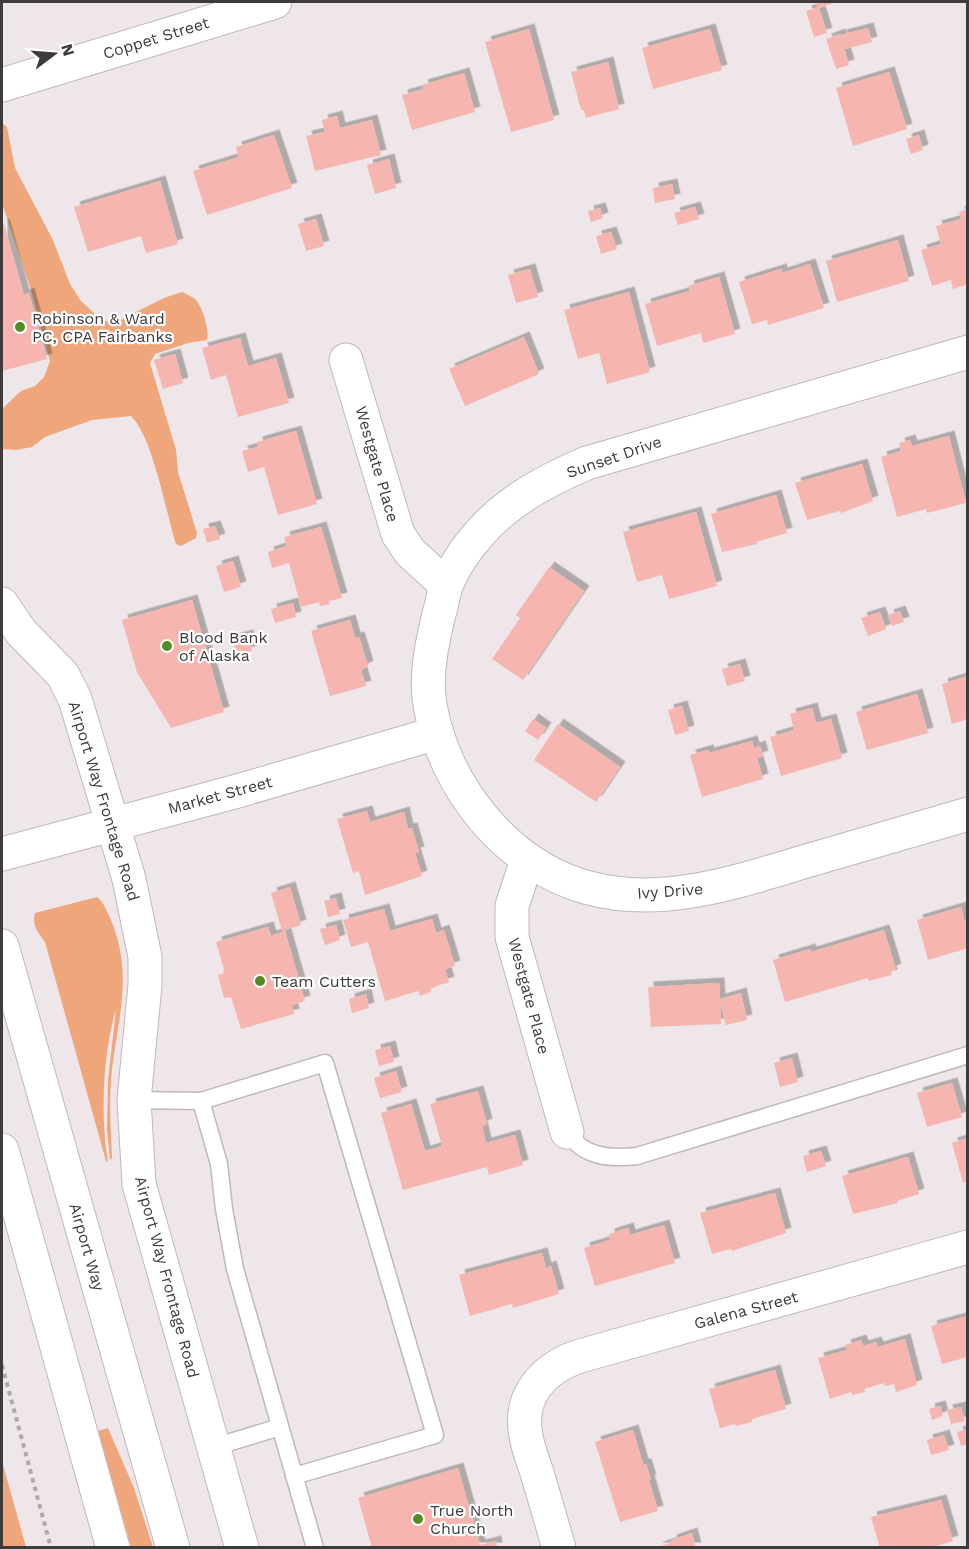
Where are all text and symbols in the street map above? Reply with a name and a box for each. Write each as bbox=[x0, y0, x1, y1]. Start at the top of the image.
street label: Coppet Street bbox=[101, 13, 212, 63]
north arrow bbox=[24, 24, 84, 84]
text: N bbox=[57, 42, 79, 58]
place label: Robinson & Ward PC, CPA Fairbanks bbox=[32, 309, 173, 346]
marker: Robinson & Ward PC, CPA Fairbanks bbox=[13, 320, 27, 334]
street label: Westgate Place bbox=[351, 404, 403, 524]
street label: Sunset Drive bbox=[564, 432, 664, 482]
place label: Blood Bank of Alaska bbox=[179, 628, 268, 665]
marker: Blood Bank of Alaska bbox=[160, 639, 174, 653]
street label: Airport Way Frontage Road bbox=[64, 699, 144, 903]
street label: Market Street bbox=[166, 772, 275, 818]
street label: Ivy Drive bbox=[636, 879, 704, 903]
street label: Westgate Place bbox=[504, 936, 554, 1056]
place label: Team Cutters bbox=[272, 972, 376, 991]
marker: Team Cutters bbox=[253, 974, 267, 988]
street label: Airport Way Frontage Road bbox=[131, 1174, 203, 1380]
street label: Airport Way bbox=[65, 1201, 109, 1294]
street label: Galena Street bbox=[692, 1287, 800, 1333]
place label: True North Church bbox=[430, 1501, 514, 1538]
marker: True North Church bbox=[411, 1512, 425, 1526]

